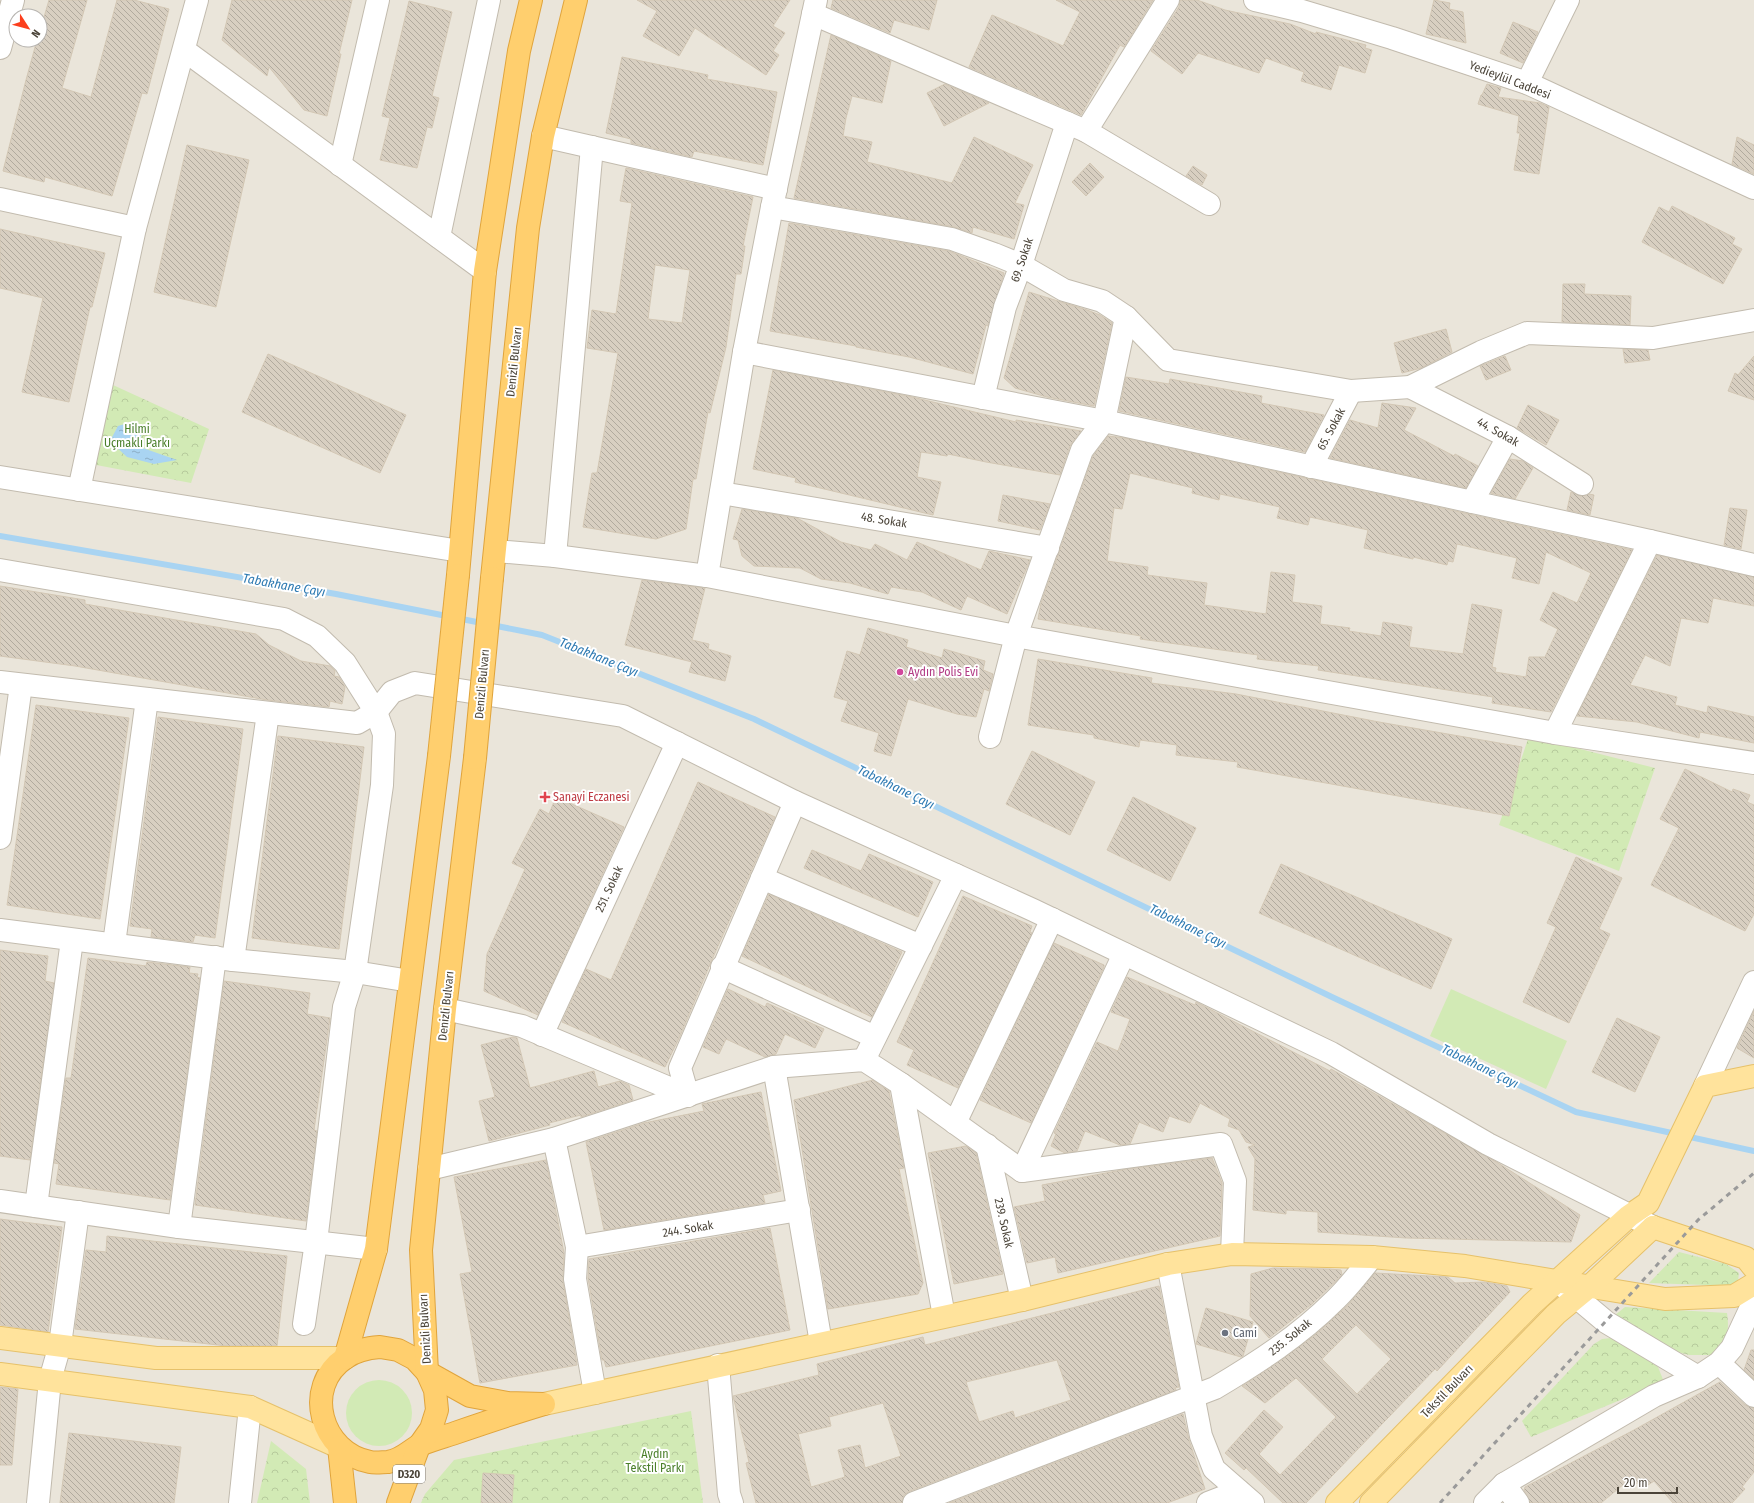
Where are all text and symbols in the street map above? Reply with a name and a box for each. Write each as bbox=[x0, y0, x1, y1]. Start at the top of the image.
north arrow bbox=[8, 8, 48, 48]
text: N bbox=[28, 27, 43, 40]
street label: Yedieylül Caddesi bbox=[1467, 58, 1553, 102]
street label: 69. Sokak bbox=[1008, 236, 1036, 284]
street label: Denizli Bulvarı bbox=[503, 326, 525, 398]
street label: 65. Sokak bbox=[1314, 405, 1348, 453]
street label: 44. Sokak bbox=[1474, 415, 1522, 449]
park label: Hilmi Uçmaklı Parkı bbox=[104, 422, 170, 450]
street label: 48. Sokak bbox=[860, 509, 908, 531]
water label: Tabakhane Çayı bbox=[242, 570, 326, 600]
water label: Tabakhane Çayı bbox=[557, 634, 641, 680]
street label: Denizli Bulvarı bbox=[472, 648, 492, 720]
place label: Aydın Polis Evi bbox=[908, 665, 978, 679]
marker: Aydın Polis Evi bbox=[895, 667, 905, 677]
water label: Tabakhane Çayı bbox=[855, 762, 937, 812]
place label: Sanayi Eczanesi bbox=[553, 790, 629, 804]
marker: Sanayi Eczanesi bbox=[540, 792, 550, 802]
street label: 251. Sokak bbox=[592, 863, 626, 914]
water label: Tabakhane Çayı bbox=[1147, 901, 1229, 951]
street label: Denizli Bulvarı bbox=[435, 970, 457, 1042]
water label: Tabakhane Çayı bbox=[1439, 1041, 1521, 1091]
street label: 239. Sokak bbox=[991, 1197, 1017, 1250]
street label: 244. Sokak bbox=[662, 1218, 715, 1240]
street label: Denizli Bulvarı bbox=[416, 1294, 434, 1364]
street label: 235. Sokak bbox=[1266, 1315, 1314, 1358]
place label: Cami bbox=[1233, 1326, 1257, 1340]
marker: Cami bbox=[1220, 1328, 1230, 1338]
street label: Tekstil Bulvarı bbox=[1418, 1361, 1476, 1421]
park label: Aydın Tekstil Parkı bbox=[626, 1447, 684, 1475]
road number: D320 bbox=[393, 1465, 425, 1483]
scale bar bbox=[1618, 1469, 1677, 1495]
text: 20 m bbox=[1624, 1476, 1648, 1490]

